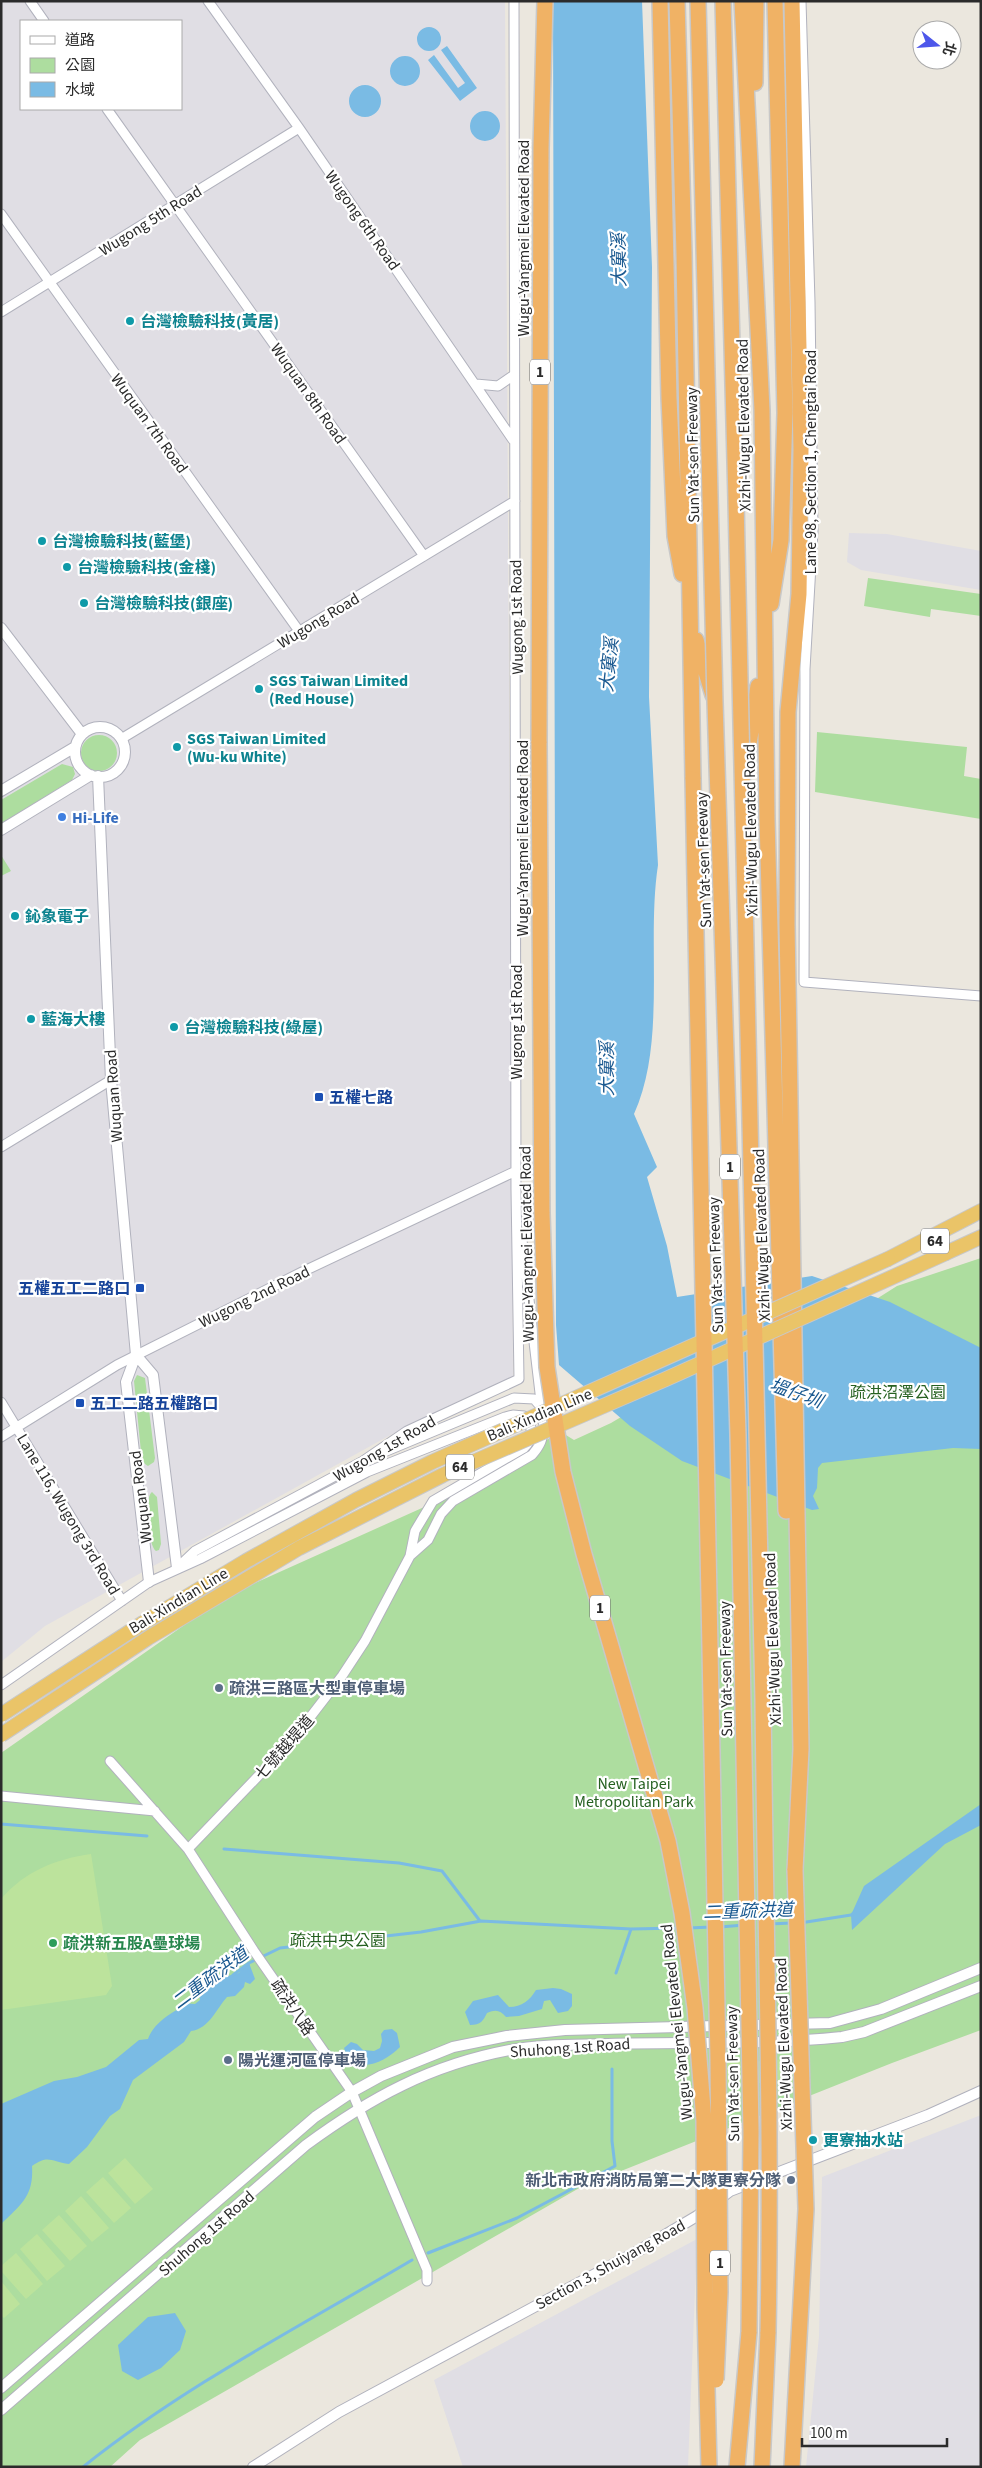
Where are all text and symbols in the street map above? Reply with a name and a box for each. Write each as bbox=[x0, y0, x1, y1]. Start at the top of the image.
legend bbox=[20, 20, 182, 110]
north arrow bbox=[912, 20, 962, 70]
text: 道路 bbox=[65, 30, 95, 51]
text: 北 bbox=[937, 39, 960, 58]
text: 公園 bbox=[65, 55, 95, 76]
text: 水域 bbox=[65, 80, 95, 101]
street label: Wugu-Yangmei Elevated Road bbox=[513, 140, 535, 336]
street label: Wugong 6th Road bbox=[319, 166, 405, 275]
street label: Wugong 5th Road bbox=[95, 180, 206, 261]
water label: 大窠溪 bbox=[606, 230, 632, 287]
place label: 台灣檢驗科技(黃居) bbox=[140, 311, 279, 333]
marker: 台灣檢驗科技(黃居) bbox=[124, 315, 136, 327]
street label: Xizhi-Wugu Elevated Road bbox=[731, 338, 757, 512]
street label: Wuquan 8th Road bbox=[265, 339, 351, 448]
street label: Lane 98, Section 1, Chengtai Road bbox=[800, 350, 822, 574]
road number: 1 bbox=[530, 360, 550, 384]
street label: Wuquan 7th Road bbox=[105, 369, 193, 478]
street label: Sun Yat-sen Freeway bbox=[681, 386, 705, 523]
place label: 台灣檢驗科技(藍堡) bbox=[52, 531, 191, 553]
marker: 台灣檢驗科技(藍堡) bbox=[36, 535, 48, 547]
place label: 台灣檢驗科技(金棧) bbox=[77, 557, 216, 579]
street label: Wugong 1st Road bbox=[505, 559, 529, 675]
marker: 台灣檢驗科技(金棧) bbox=[61, 561, 73, 573]
street label: Wugong Road bbox=[273, 588, 364, 654]
place label: 台灣檢驗科技(銀座) bbox=[94, 593, 233, 615]
marker: 台灣檢驗科技(銀座) bbox=[78, 597, 90, 609]
water label: 大窠溪 bbox=[594, 634, 625, 693]
place label: SGS Taiwan Limited (Red House) bbox=[269, 670, 408, 710]
marker: SGS Taiwan Limited (Red House) bbox=[253, 683, 265, 695]
place label: SGS Taiwan Limited (Wu-ku White) bbox=[187, 728, 326, 768]
street label: Wugu-Yangmei Elevated Road bbox=[512, 740, 534, 936]
marker: SGS Taiwan Limited (Wu-ku White) bbox=[171, 741, 183, 753]
street label: Xizhi-Wugu Elevated Road bbox=[738, 743, 764, 917]
street label: Sun Yat-sen Freeway bbox=[691, 791, 717, 928]
place label: Hi-Life bbox=[72, 807, 119, 829]
marker: Hi-Life bbox=[56, 811, 68, 823]
place label: 鈊象電子 bbox=[25, 906, 89, 928]
marker: 鈊象電子 bbox=[9, 910, 21, 922]
street label: Wugong 1st Road bbox=[506, 964, 528, 1080]
place label: 藍海大樓 bbox=[41, 1009, 105, 1031]
marker: 藍海大樓 bbox=[25, 1013, 37, 1025]
place label: 台灣檢驗科技(綠屋) bbox=[184, 1017, 323, 1039]
marker: 台灣檢驗科技(綠屋) bbox=[168, 1021, 180, 1033]
water label: 大窠溪 bbox=[595, 1039, 620, 1096]
street label: Wuquan Road bbox=[100, 1049, 128, 1143]
place label: 五權七路 bbox=[329, 1087, 393, 1109]
marker: 五權七路 bbox=[313, 1091, 325, 1103]
street label: Wugu-Yangmei Elevated Road bbox=[514, 1145, 540, 1343]
street label: Xizhi-Wugu Elevated Road bbox=[748, 1148, 776, 1322]
road number: 1 bbox=[720, 1154, 740, 1180]
street label: Sun Yat-sen Freeway bbox=[703, 1196, 729, 1333]
road number: 64 bbox=[921, 1228, 949, 1254]
street label: Wugong 2nd Road bbox=[195, 1261, 314, 1333]
place label: 五權五工二路口 bbox=[18, 1278, 130, 1300]
marker: 五權五工二路口 bbox=[134, 1282, 146, 1294]
water label: 塭仔圳 bbox=[766, 1372, 828, 1415]
park label: 疏洪沼澤公園 bbox=[850, 1382, 946, 1404]
street label: Bali-Xindian Line bbox=[483, 1383, 595, 1447]
place label: 五工二路五權路口 bbox=[90, 1393, 218, 1415]
marker: 五工二路五權路口 bbox=[74, 1397, 86, 1409]
street label: Wugong 1st Road bbox=[329, 1411, 440, 1487]
street label: Lane 116, Wugong 3rd Road bbox=[11, 1430, 125, 1599]
street label: Wuquan Road bbox=[124, 1449, 158, 1544]
road number: 64 bbox=[446, 1454, 474, 1480]
street label: Xizhi-Wugu Elevated Road bbox=[759, 1552, 787, 1726]
street label: Bali-Xindian Line bbox=[125, 1563, 232, 1639]
road number: 1 bbox=[590, 1596, 610, 1620]
street label: Sun Yat-sen Freeway bbox=[714, 1600, 738, 1737]
place label: 疏洪三路區大型車停車場 bbox=[229, 1678, 405, 1700]
marker: 疏洪三路區大型車停車場 bbox=[213, 1682, 225, 1694]
street label: 七號越堤道 bbox=[250, 1710, 319, 1785]
park label: New Taipei Metropolitan Park bbox=[574, 1773, 694, 1813]
water label: 二重疏洪道 bbox=[703, 1897, 796, 1926]
street label: Wugu-Yangmei Elevated Road bbox=[656, 1923, 698, 2121]
park label: 疏洪中央公園 bbox=[290, 1930, 386, 1952]
place label: 疏洪新五股A壘球場 bbox=[63, 1933, 200, 1955]
marker: 疏洪新五股A壘球場 bbox=[47, 1937, 59, 1949]
water label: 二重疏洪道 bbox=[167, 1940, 256, 2015]
street label: Xizhi-Wugu Elevated Road bbox=[770, 1957, 798, 2131]
street label: 疏洪八路 bbox=[265, 1975, 319, 2040]
street label: Sun Yat-sen Freeway bbox=[721, 2005, 745, 2142]
street label: Shuhong 1st Road bbox=[509, 2033, 631, 2063]
place label: 陽光運河區停車場 bbox=[238, 2050, 366, 2072]
marker: 陽光運河區停車場 bbox=[222, 2054, 234, 2066]
place label: 更寮抽水站 bbox=[823, 2130, 903, 2152]
marker: 更寮抽水站 bbox=[807, 2134, 819, 2146]
place label: 新北市政府消防局第二大隊更寮分隊 bbox=[525, 2170, 781, 2192]
marker: 新北市政府消防局第二大隊更寮分隊 bbox=[785, 2174, 797, 2186]
street label: Shuhong 1st Road bbox=[154, 2186, 259, 2282]
street label: Section 3, Shuiyang Road bbox=[532, 2214, 689, 2315]
road number: 1 bbox=[710, 2250, 730, 2276]
scale bar bbox=[802, 2416, 947, 2448]
text: 100 m bbox=[810, 2423, 848, 2444]

